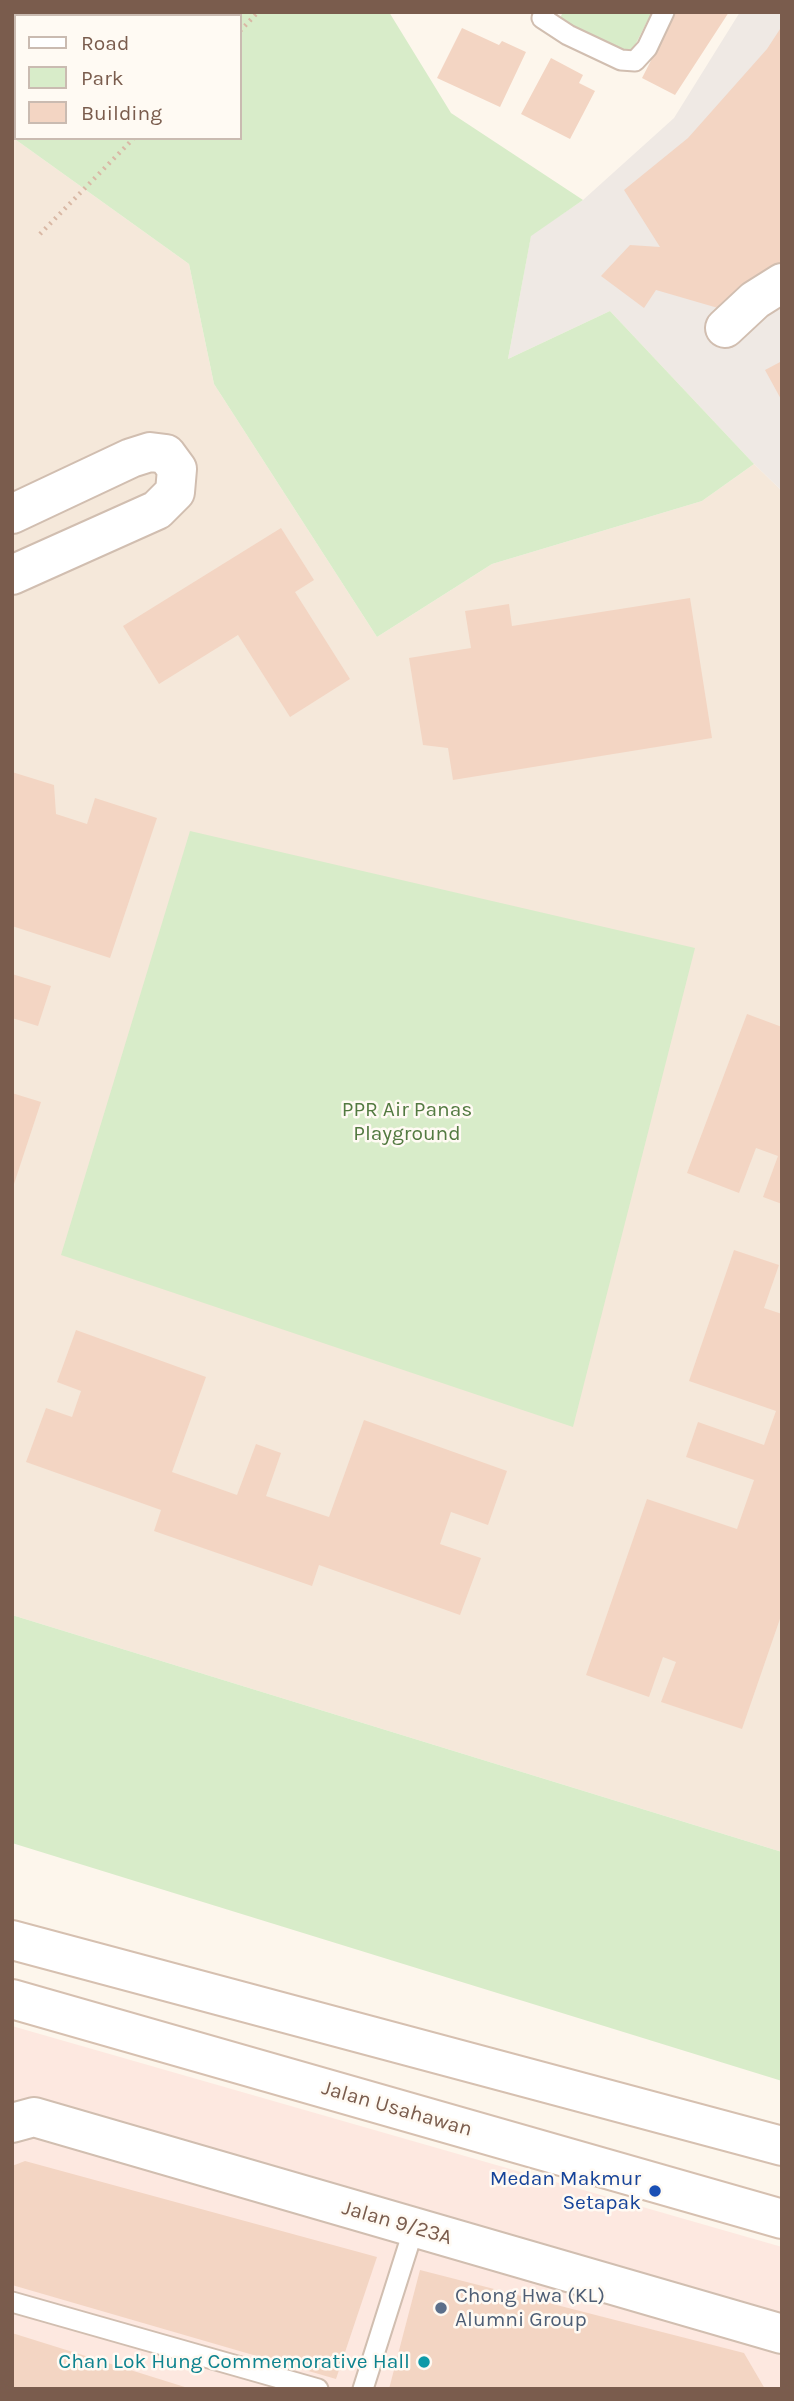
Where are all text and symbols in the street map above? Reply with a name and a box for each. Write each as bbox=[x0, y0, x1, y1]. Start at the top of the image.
legend bbox=[14, 14, 242, 140]
text: Road bbox=[81, 31, 129, 55]
text: Park bbox=[81, 66, 124, 90]
text: Building bbox=[81, 101, 162, 125]
park label: PPR Air Panas Playground bbox=[342, 1097, 472, 1147]
street label: Jalan Usahawan bbox=[319, 2076, 475, 2142]
place label: Medan Makmur Setapak bbox=[490, 2166, 641, 2216]
marker: Medan Makmur Setapak bbox=[647, 2183, 663, 2199]
street label: Jalan 9/23A bbox=[339, 2195, 455, 2251]
place label: Chong Hwa (KL) Alumni Group bbox=[455, 2283, 605, 2333]
marker: Chong Hwa (KL) Alumni Group bbox=[433, 2300, 449, 2316]
place label: Chan Lok Hung Commemorative Hall bbox=[58, 2349, 410, 2375]
marker: Chan Lok Hung Commemorative Hall bbox=[416, 2354, 432, 2370]

